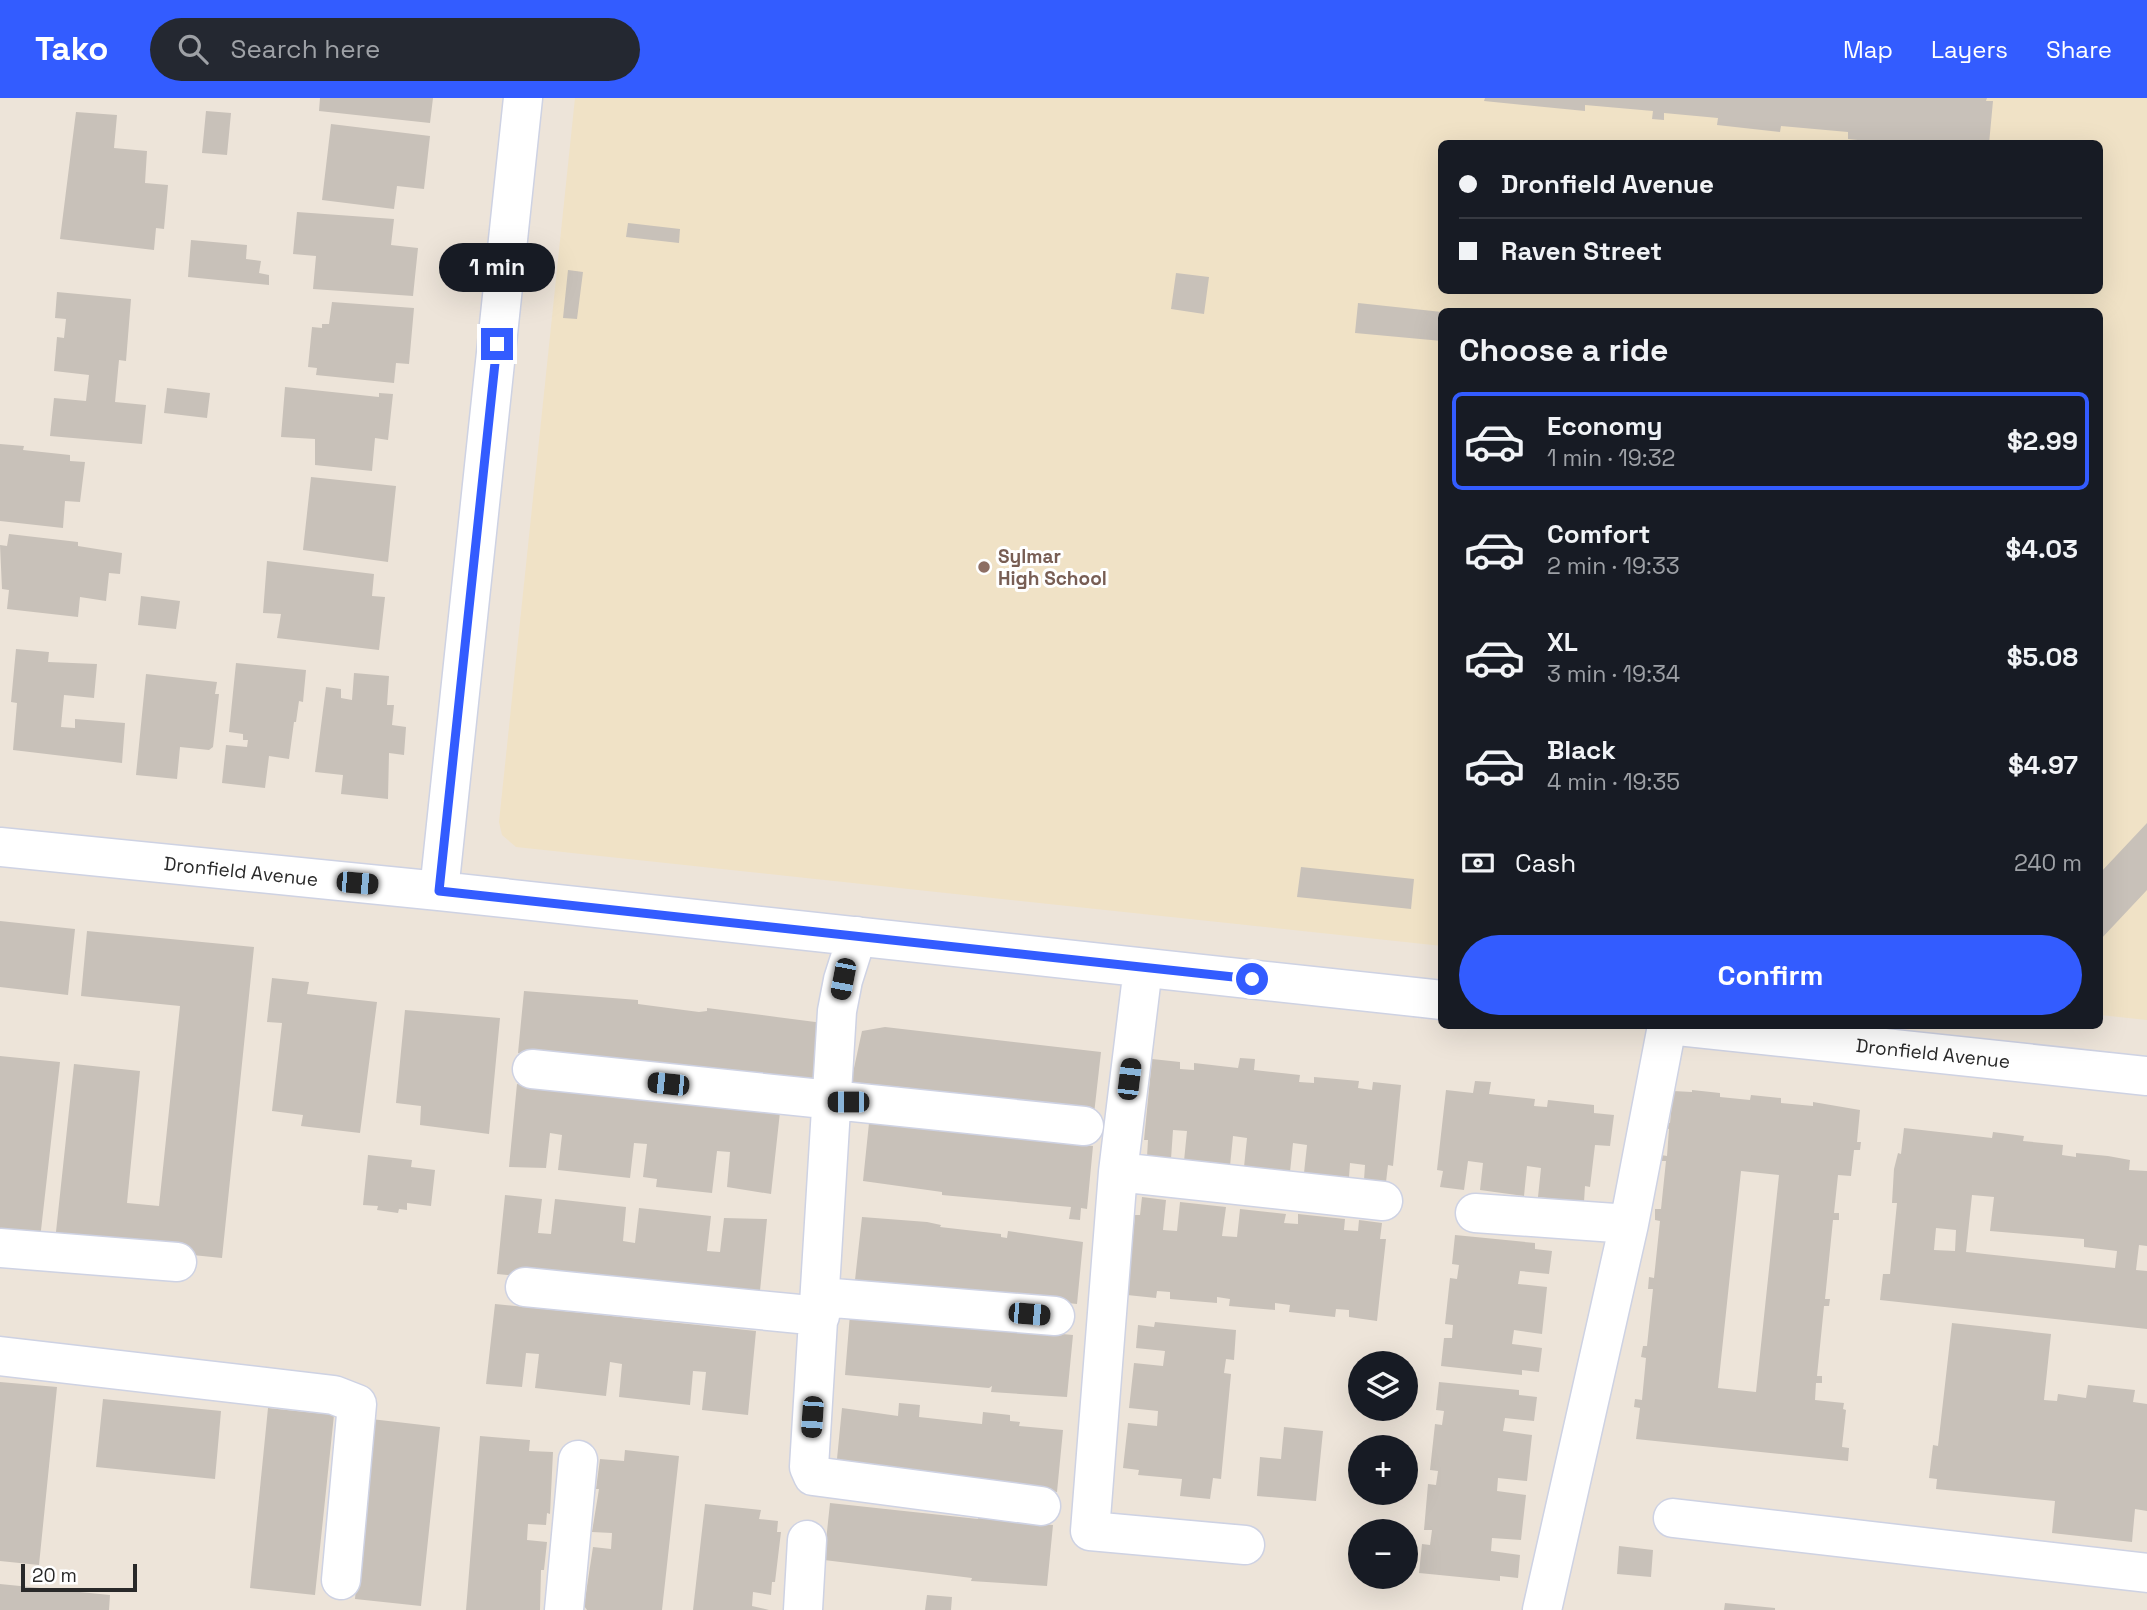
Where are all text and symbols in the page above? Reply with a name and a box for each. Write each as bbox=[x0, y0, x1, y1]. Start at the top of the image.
search box bbox=[150, 18, 640, 81]
text: Tako bbox=[35, 28, 108, 70]
icon: search bbox=[174, 30, 212, 68]
text: Search here bbox=[230, 32, 380, 66]
text: Map bbox=[1843, 34, 1893, 65]
text: Layers bbox=[1931, 34, 2008, 65]
text: Share bbox=[2046, 34, 2112, 65]
text: Dronfield Avenue bbox=[1501, 167, 1714, 201]
text: Raven Street bbox=[1501, 234, 1662, 268]
callout: 1 min bbox=[439, 243, 555, 292]
text: 1 min bbox=[469, 252, 525, 282]
route end bbox=[481, 328, 513, 360]
text: Choose a ride bbox=[1459, 330, 1669, 370]
text: Economy bbox=[1547, 409, 1663, 443]
icon: car bbox=[1463, 410, 1526, 473]
text: $2.99 bbox=[2007, 424, 2078, 458]
text: 1 min · 19:32 bbox=[1547, 443, 1675, 473]
text: Comfort bbox=[1547, 517, 1650, 551]
icon: car bbox=[1463, 518, 1526, 581]
text: $4.03 bbox=[2006, 532, 2078, 566]
place label: Sylmar High School bbox=[998, 544, 1107, 591]
text: 2 min · 19:33 bbox=[1547, 551, 1680, 581]
marker: Sylmar High School bbox=[976, 559, 992, 575]
text: XL bbox=[1547, 625, 1578, 659]
icon: car bbox=[1463, 626, 1526, 689]
text: $5.08 bbox=[2007, 640, 2078, 674]
text: 3 min · 19:34 bbox=[1547, 659, 1680, 689]
text: Black bbox=[1547, 733, 1616, 767]
icon: car bbox=[1463, 734, 1526, 797]
text: $4.97 bbox=[2008, 748, 2078, 782]
text: 4 min · 19:35 bbox=[1547, 767, 1680, 797]
icon: cash bbox=[1459, 844, 1497, 882]
text: Cash bbox=[1515, 846, 1576, 880]
text: 240 m bbox=[2014, 848, 2082, 878]
street label: Dronfield Avenue bbox=[163, 851, 319, 892]
car bbox=[336, 871, 379, 895]
button: Confirm bbox=[1459, 935, 2082, 1015]
car bbox=[829, 956, 858, 1002]
route start bbox=[1236, 963, 1268, 995]
street label: Dronfield Avenue bbox=[1855, 1033, 2011, 1074]
car bbox=[1117, 1057, 1142, 1101]
car bbox=[647, 1071, 690, 1097]
car bbox=[828, 1092, 870, 1113]
car bbox=[1008, 1302, 1051, 1326]
map controls bbox=[1348, 1351, 1418, 1589]
button: layers bbox=[1348, 1351, 1418, 1421]
car bbox=[801, 1395, 824, 1439]
button: + bbox=[1348, 1435, 1418, 1505]
button: − bbox=[1348, 1519, 1418, 1589]
scale bar bbox=[21, 1561, 136, 1593]
text: 20 m bbox=[32, 1563, 77, 1588]

